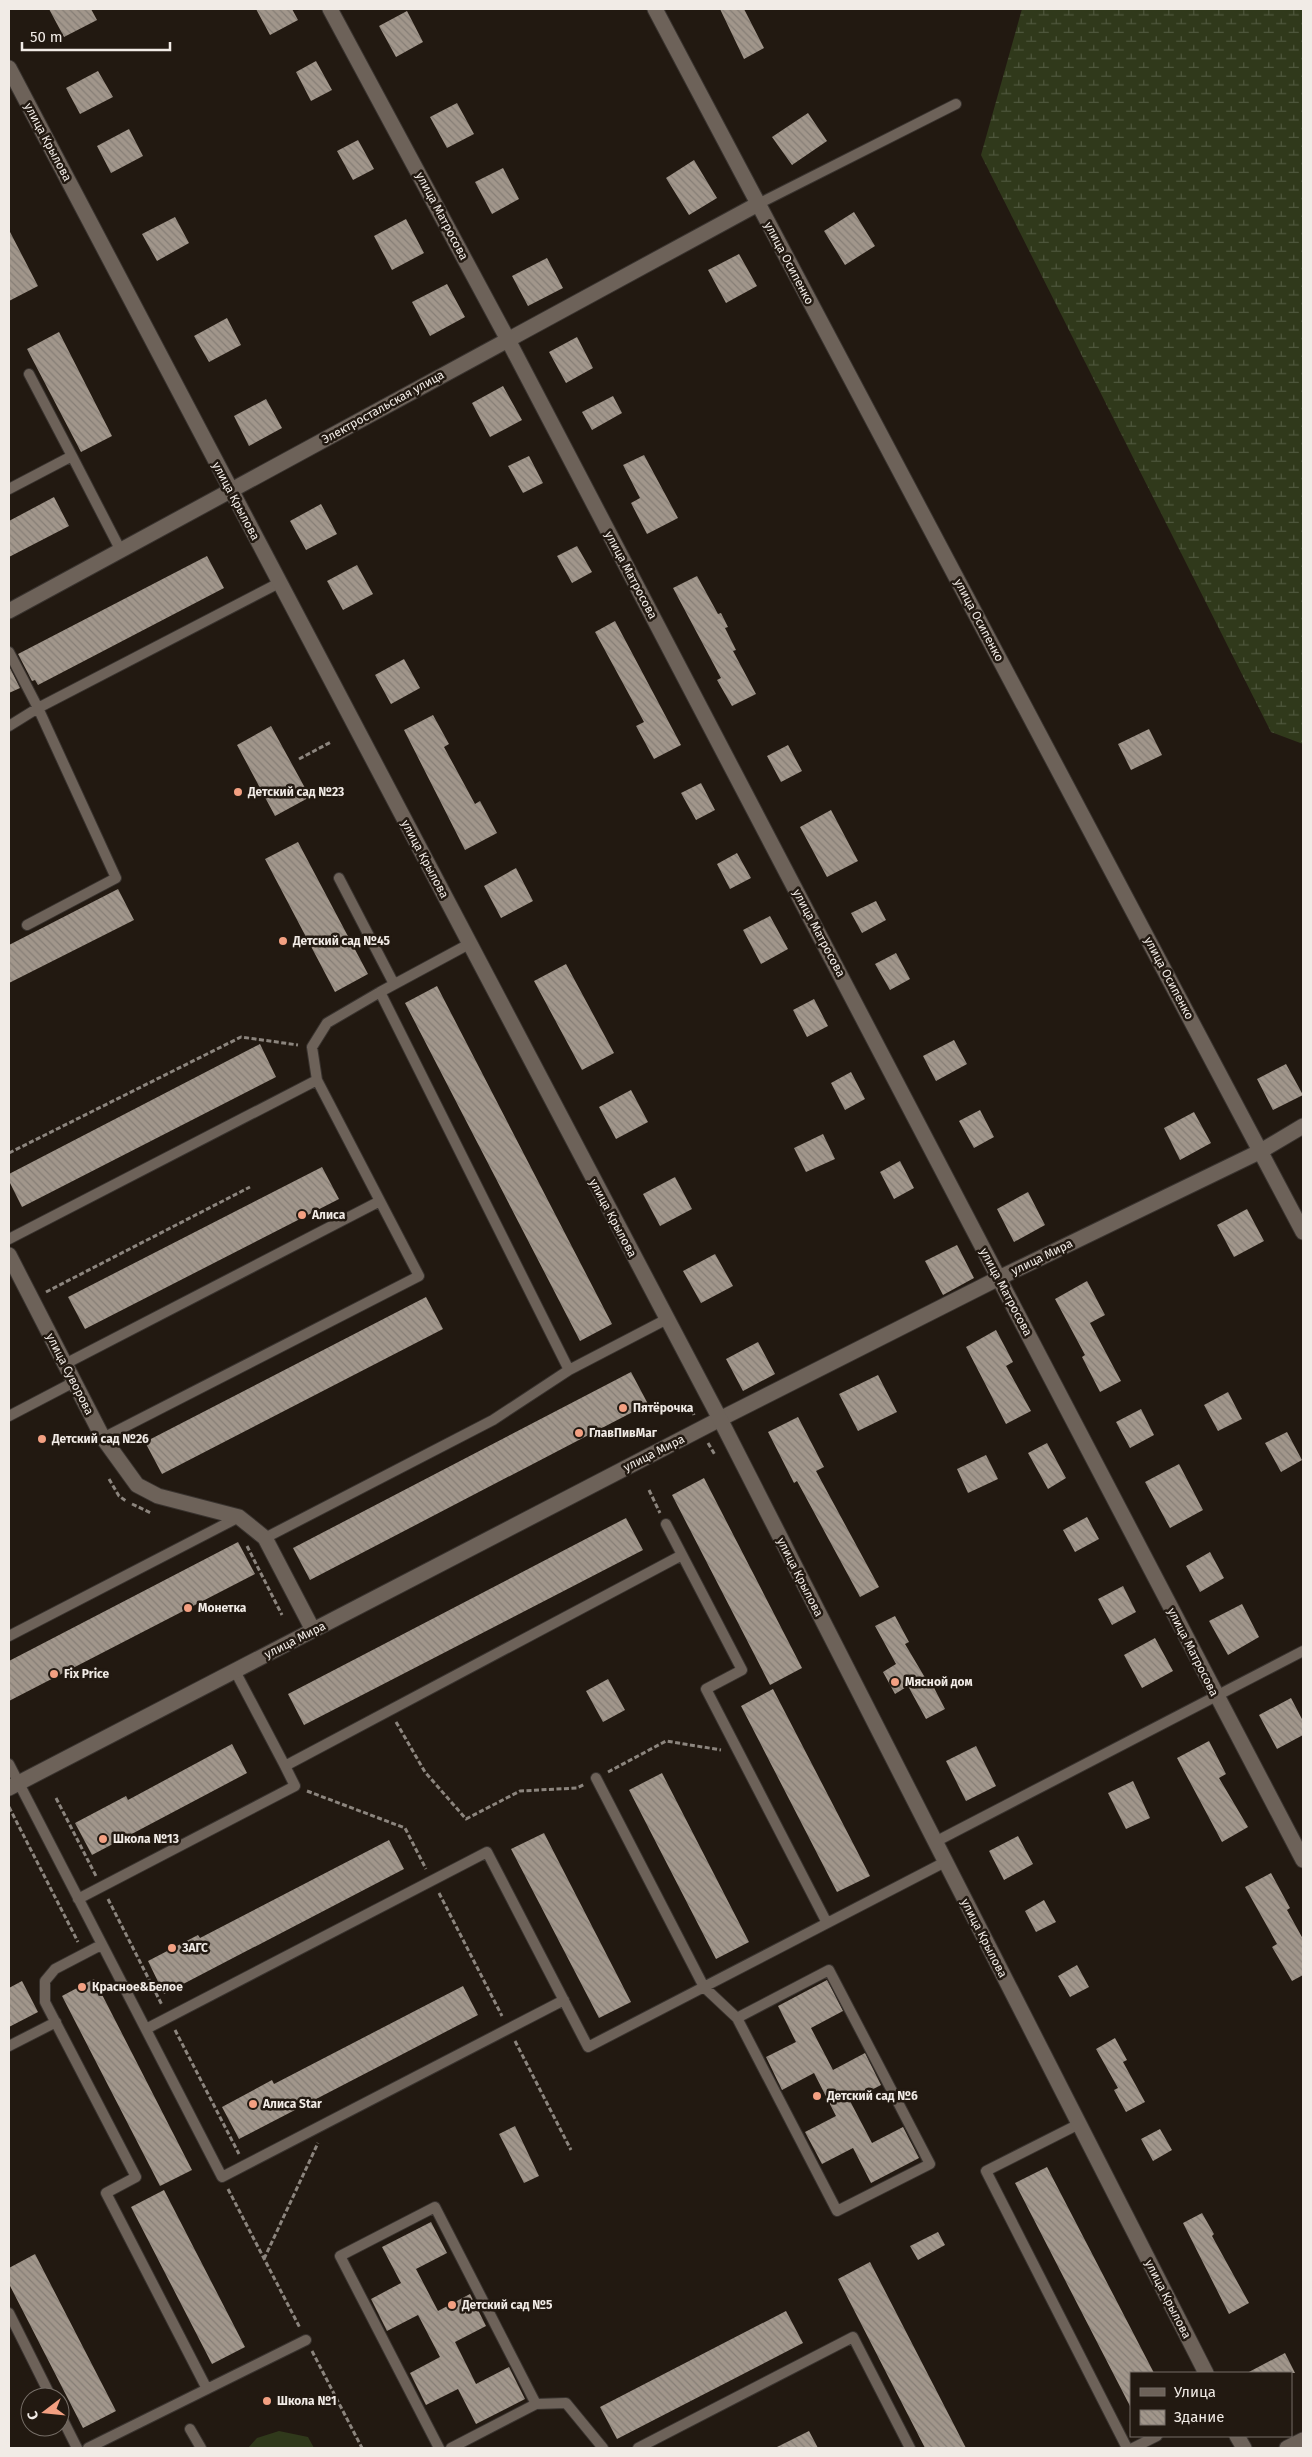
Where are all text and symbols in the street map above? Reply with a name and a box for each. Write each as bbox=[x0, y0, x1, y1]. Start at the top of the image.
scale bar bbox=[22, 20, 170, 52]
text: 50 m bbox=[30, 28, 63, 46]
street label: улица Крылова bbox=[21, 100, 75, 184]
street label: улица Матросова bbox=[413, 170, 471, 262]
street label: улица Осипенко bbox=[761, 219, 817, 307]
street label: Электростальская улица bbox=[320, 368, 446, 446]
street label: улица Крылова bbox=[209, 459, 263, 543]
street label: улица Матросова bbox=[602, 529, 660, 621]
street label: улица Осипенко bbox=[951, 576, 1007, 664]
place label: Детский сад №23 bbox=[247, 785, 344, 799]
marker: Детский сад №23 bbox=[232, 786, 244, 798]
street label: улица Крылова bbox=[398, 817, 452, 901]
street label: улица Матросова bbox=[790, 887, 848, 979]
place label: Детский сад №45 bbox=[292, 934, 391, 948]
street label: улица Осипенко bbox=[1141, 934, 1197, 1022]
marker: Детский сад №45 bbox=[277, 935, 289, 947]
street label: улица Крылова bbox=[586, 1176, 640, 1260]
place label: Алиса bbox=[311, 1208, 346, 1222]
marker: Алиса bbox=[296, 1209, 308, 1221]
street label: улица Мира bbox=[1009, 1236, 1075, 1278]
street label: улица Матросова bbox=[977, 1246, 1035, 1338]
street label: улица Суворова bbox=[43, 1331, 97, 1417]
place label: Пятёрочка bbox=[633, 1401, 694, 1415]
marker: Пятёрочка bbox=[617, 1402, 629, 1414]
place label: ГлавПивМаг bbox=[589, 1426, 658, 1440]
marker: ГлавПивМаг bbox=[573, 1427, 585, 1439]
place label: Детский сад №26 bbox=[51, 1432, 149, 1446]
street label: улица Мира bbox=[621, 1432, 687, 1474]
marker: Детский сад №26 bbox=[36, 1433, 48, 1445]
street label: улица Крылова bbox=[774, 1535, 826, 1619]
place label: Монетка bbox=[198, 1601, 247, 1615]
marker: Монетка bbox=[182, 1602, 194, 1614]
street label: улица Матросова bbox=[1165, 1605, 1221, 1699]
street label: улица Мира bbox=[262, 1619, 328, 1661]
place label: Fix Price bbox=[64, 1667, 110, 1681]
marker: Fix Price bbox=[48, 1668, 60, 1680]
place label: Мясной дом bbox=[905, 1675, 973, 1689]
marker: Мясной дом bbox=[889, 1676, 901, 1688]
place label: Школа №13 bbox=[113, 1832, 179, 1846]
marker: Школа №13 bbox=[97, 1833, 109, 1845]
street label: улица Крылова bbox=[958, 1896, 1010, 1980]
place label: ЗАГС bbox=[181, 1941, 208, 1955]
marker: ЗАГС bbox=[166, 1942, 178, 1954]
place label: Красное&Белое bbox=[92, 1980, 183, 1994]
marker: Красное&Белое bbox=[76, 1981, 88, 1993]
place label: Детский сад №6 bbox=[826, 2089, 918, 2103]
marker: Детский сад №6 bbox=[811, 2090, 823, 2102]
place label: Алиса Star bbox=[262, 2097, 322, 2111]
marker: Алиса Star bbox=[247, 2098, 259, 2110]
street label: улица Крылова bbox=[1142, 2257, 1194, 2341]
place label: Детский сад №5 bbox=[461, 2298, 553, 2312]
marker: Детский сад №5 bbox=[446, 2299, 458, 2311]
legend bbox=[1130, 2372, 1292, 2437]
text: Улица bbox=[1174, 2383, 1216, 2401]
north arrow bbox=[20, 2387, 70, 2437]
place label: Школа №1 bbox=[277, 2394, 337, 2408]
marker: Школа №1 bbox=[261, 2395, 273, 2407]
text: Здание bbox=[1174, 2408, 1224, 2426]
text: С bbox=[24, 2409, 42, 2422]

